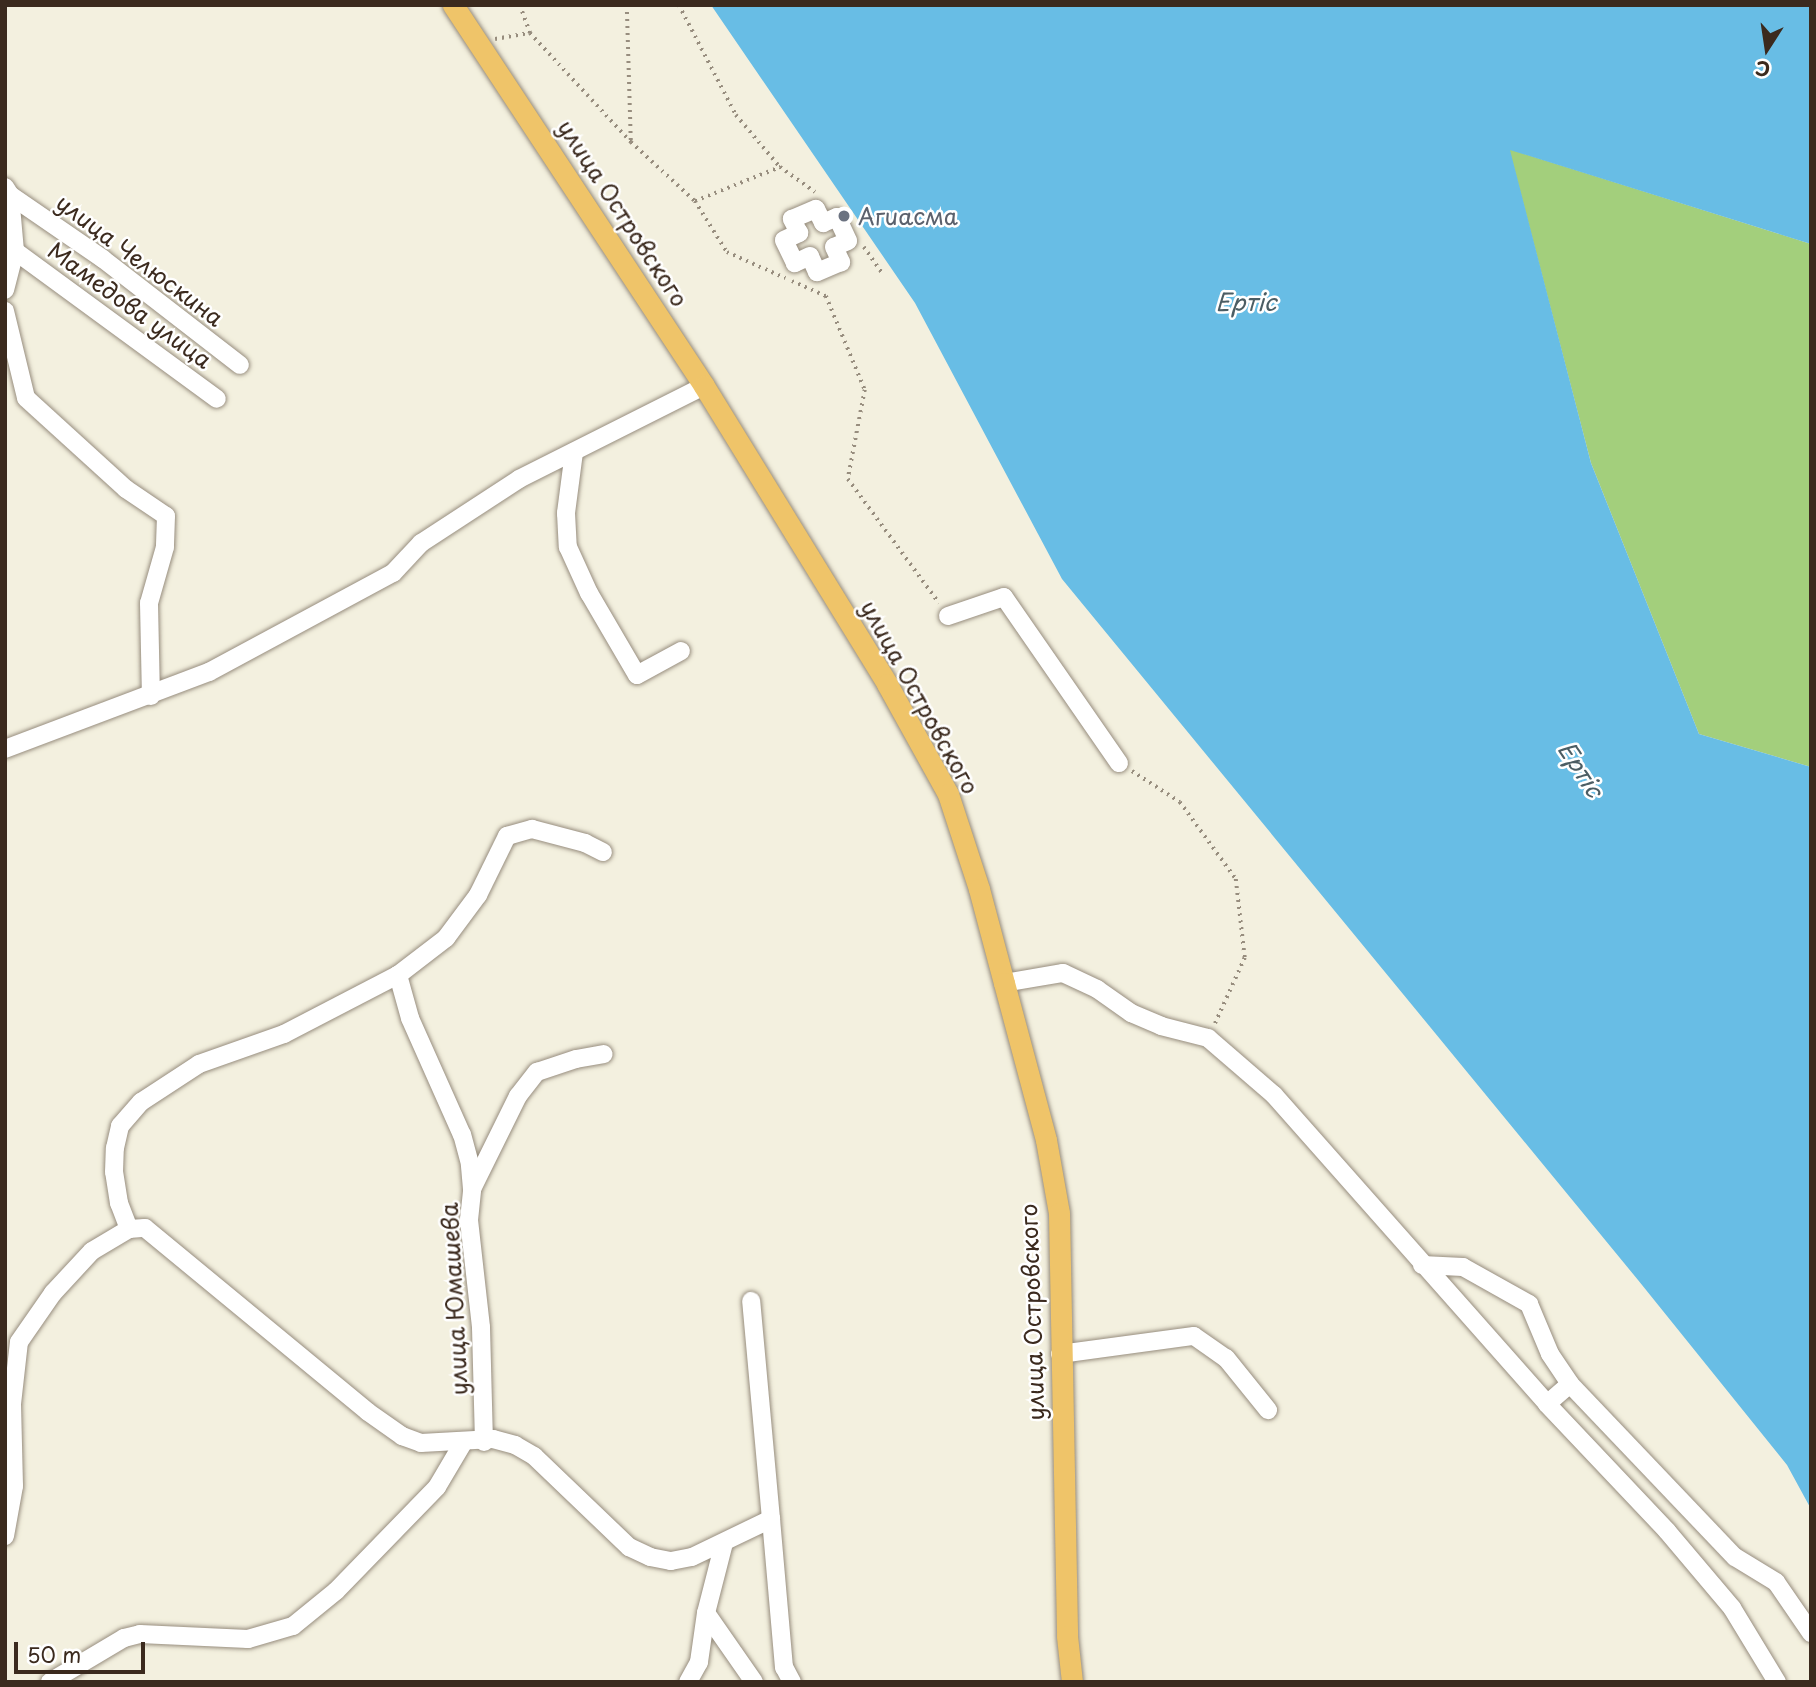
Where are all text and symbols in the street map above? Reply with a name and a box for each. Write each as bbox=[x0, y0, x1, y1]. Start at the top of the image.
north arrow bbox=[1732, 14, 1802, 84]
text: С bbox=[1753, 54, 1773, 85]
street label: улица Островского bbox=[552, 114, 694, 312]
street label: улица Челюскина bbox=[51, 188, 229, 332]
place label: Агиасма bbox=[858, 202, 958, 230]
marker: Агиасма bbox=[836, 208, 852, 224]
street label: Мамедова улица bbox=[42, 236, 218, 374]
water label: Ертіс bbox=[1216, 288, 1276, 316]
street label: улица Островского bbox=[855, 595, 985, 799]
water label: Ертіс bbox=[1552, 736, 1610, 802]
street label: улица Юмашева bbox=[435, 1201, 473, 1397]
street label: улица Островского bbox=[1014, 1202, 1050, 1422]
scale bar bbox=[18, 1628, 149, 1672]
text: 50 m bbox=[27, 1638, 81, 1670]

